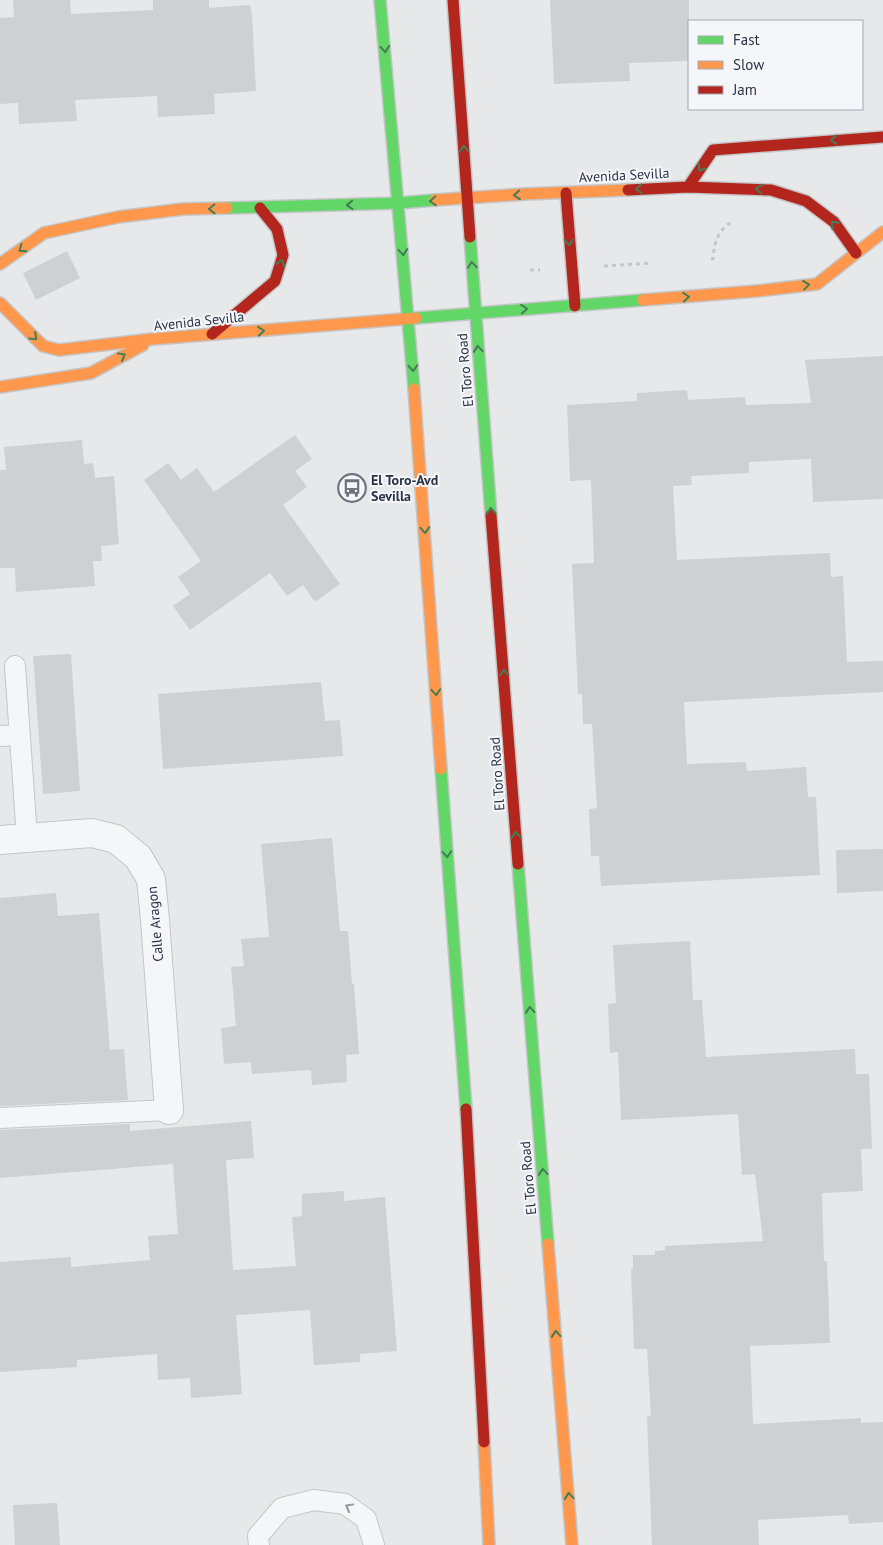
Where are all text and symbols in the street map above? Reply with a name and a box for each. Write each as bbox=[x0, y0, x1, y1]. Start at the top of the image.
legend bbox=[688, 20, 863, 110]
text: Fast bbox=[733, 30, 760, 49]
one-way arrow bbox=[379, 45, 390, 53]
text: Slow bbox=[733, 55, 764, 74]
text: Jam bbox=[732, 80, 757, 99]
one-way arrow bbox=[830, 135, 838, 146]
one-way arrow bbox=[459, 145, 470, 153]
one-way arrow bbox=[698, 163, 707, 172]
street label: Avenida Sevilla bbox=[578, 164, 670, 186]
one-way arrow bbox=[635, 184, 643, 195]
one-way arrow bbox=[755, 184, 763, 195]
one-way arrow bbox=[513, 189, 521, 200]
one-way arrow bbox=[429, 195, 437, 206]
one-way arrow bbox=[346, 200, 354, 210]
one-way arrow bbox=[207, 204, 215, 214]
one-way arrow bbox=[831, 221, 840, 230]
one-way arrow bbox=[564, 238, 575, 246]
one-way arrow bbox=[18, 243, 28, 252]
one-way arrow bbox=[397, 248, 408, 256]
one-way arrow bbox=[275, 259, 285, 268]
one-way arrow bbox=[467, 261, 478, 269]
one-way arrow bbox=[802, 280, 810, 291]
one-way arrow bbox=[682, 292, 690, 303]
one-way arrow bbox=[520, 304, 528, 315]
street label: Avenida Sevilla bbox=[153, 307, 245, 335]
one-way arrow bbox=[257, 325, 265, 336]
one-way arrow bbox=[29, 331, 38, 340]
street label: El Toro Road bbox=[453, 332, 477, 408]
one-way arrow bbox=[473, 344, 484, 352]
one-way arrow bbox=[117, 352, 126, 362]
one-way arrow bbox=[408, 364, 419, 372]
place label: El Toro-Avd Sevilla bbox=[371, 471, 438, 505]
bus stop icon: El Toro-Avd Sevilla bbox=[337, 473, 367, 503]
one-way arrow bbox=[486, 506, 497, 514]
one-way arrow bbox=[419, 526, 430, 534]
one-way arrow bbox=[498, 668, 509, 676]
one-way arrow bbox=[430, 688, 441, 696]
street label: El Toro Road bbox=[485, 736, 509, 812]
one-way arrow bbox=[511, 830, 522, 838]
one-way arrow bbox=[442, 850, 453, 858]
street label: Calle Aragon bbox=[143, 885, 167, 963]
one-way arrow bbox=[525, 1006, 536, 1014]
street label: El Toro Road bbox=[516, 1140, 540, 1216]
one-way arrow bbox=[538, 1168, 549, 1176]
one-way arrow bbox=[550, 1330, 561, 1338]
one-way arrow bbox=[563, 1492, 574, 1500]
one-way arrow bbox=[345, 1503, 354, 1513]

